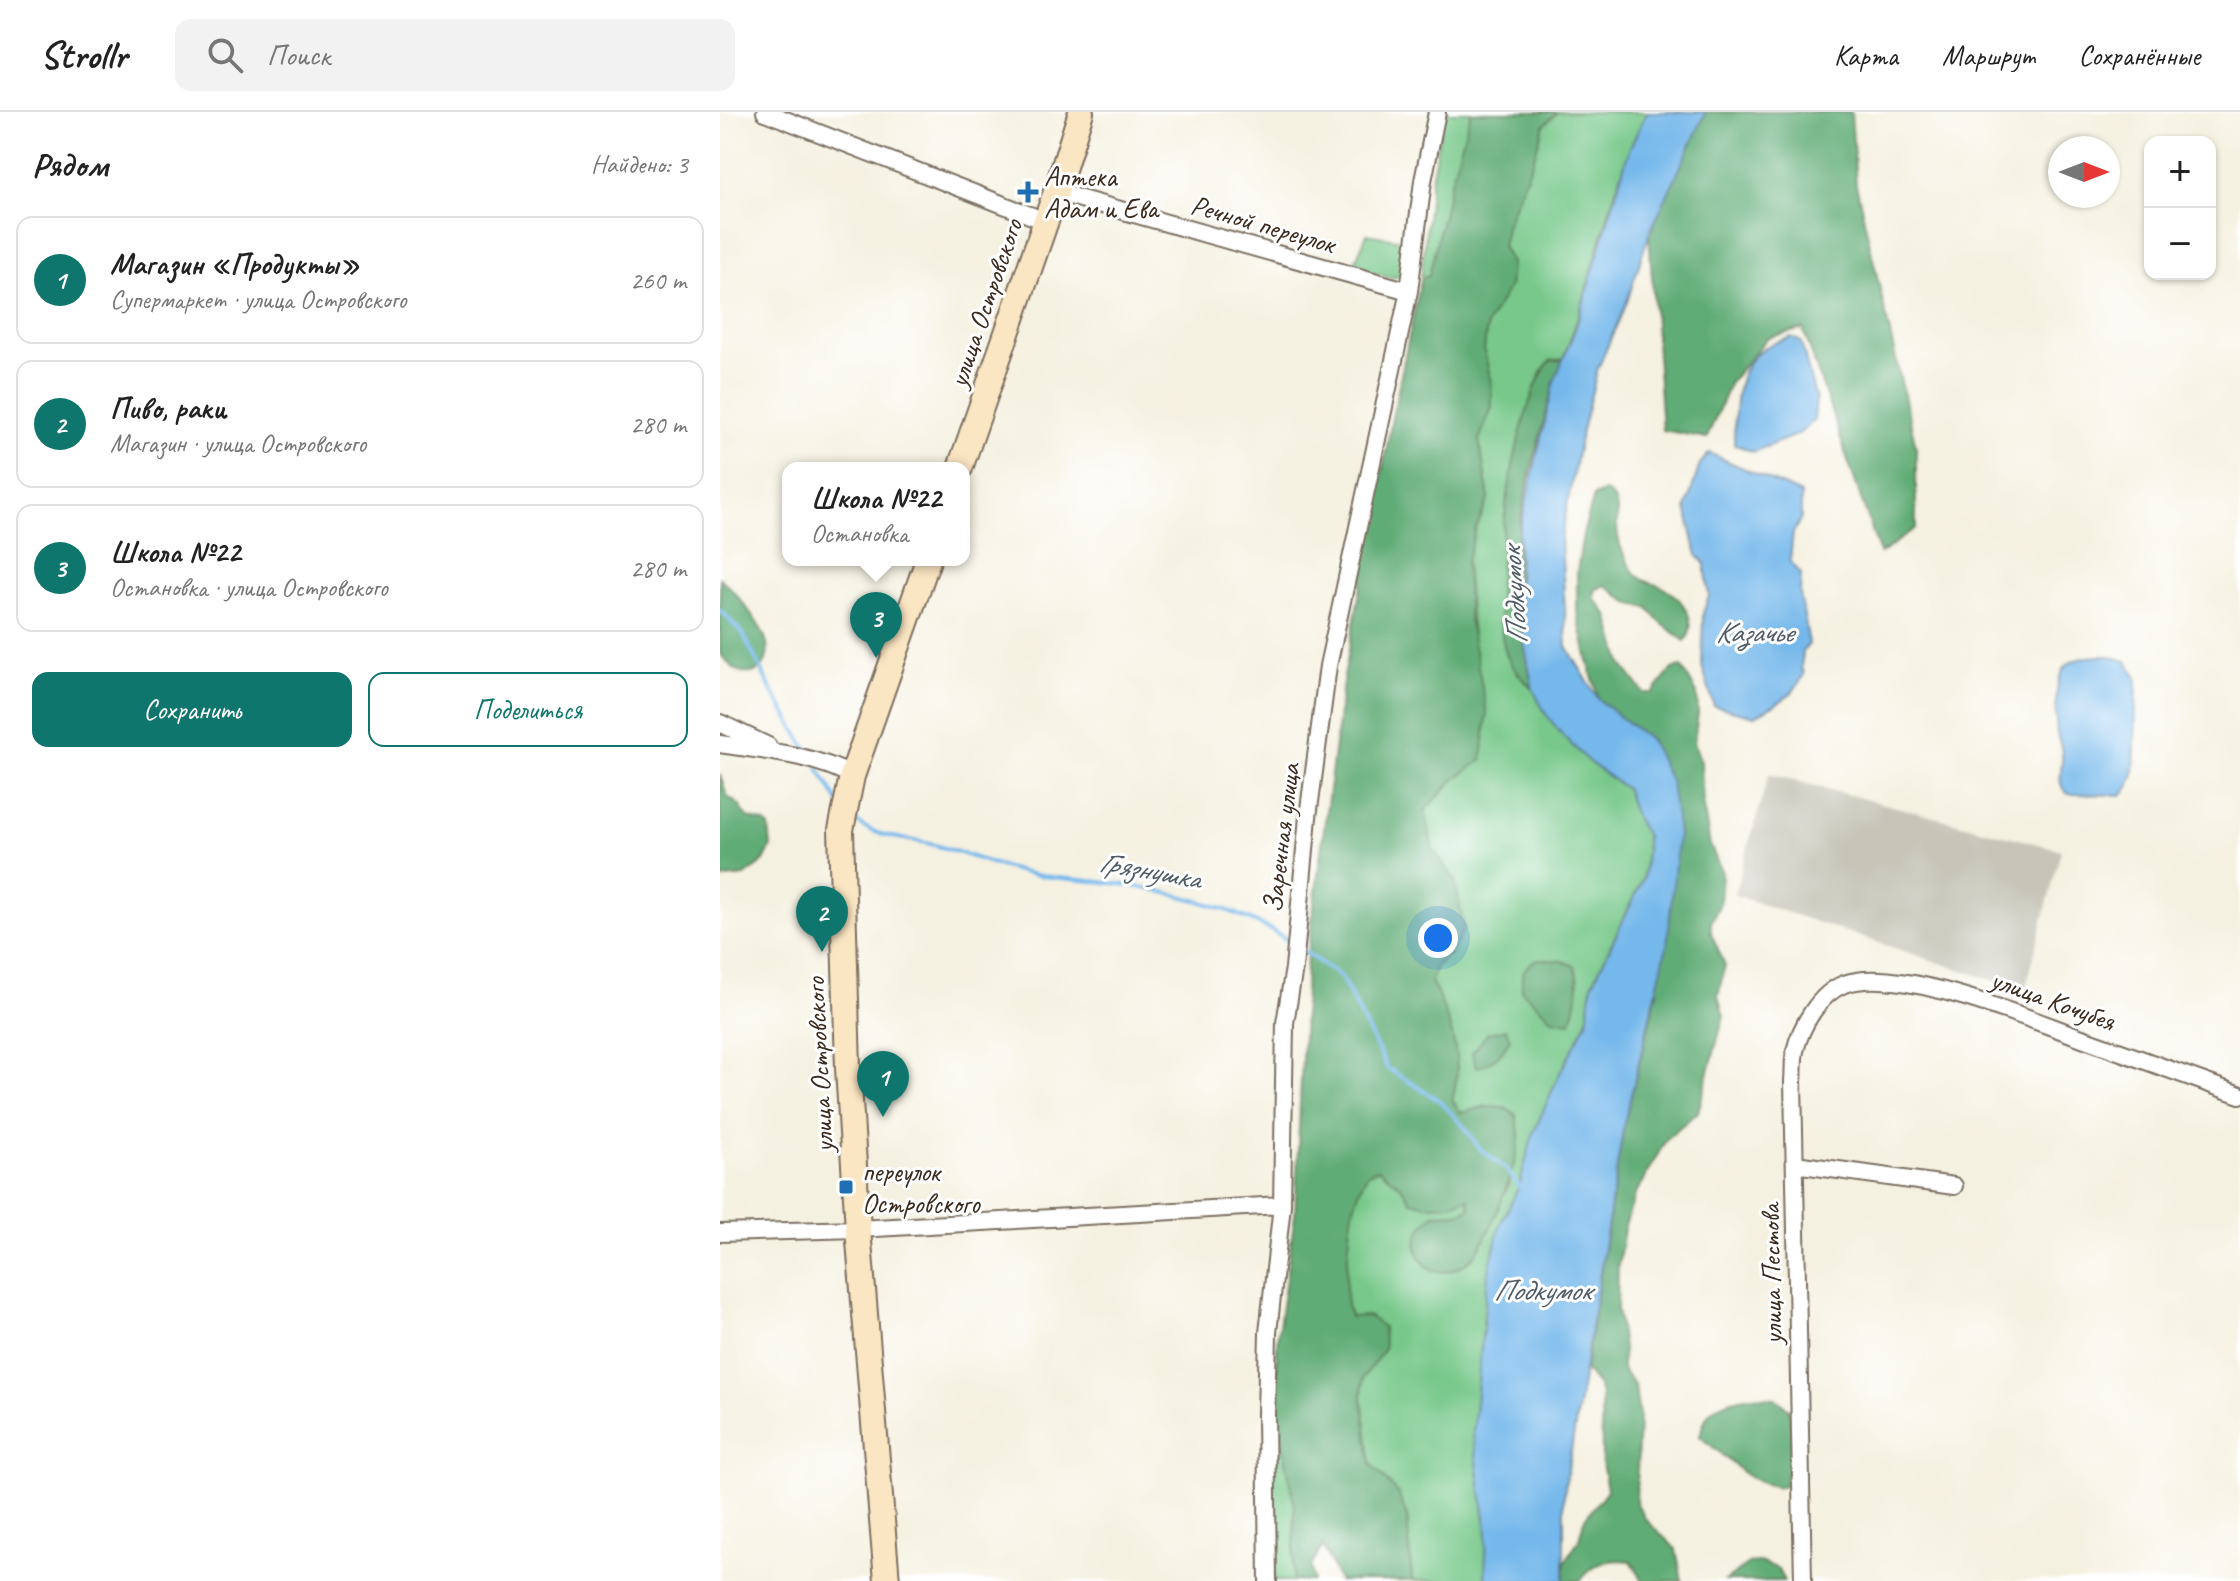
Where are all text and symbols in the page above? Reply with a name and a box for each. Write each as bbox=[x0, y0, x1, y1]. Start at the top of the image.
search box bbox=[175, 19, 735, 91]
text: Strollr bbox=[40, 32, 127, 79]
icon: search bbox=[203, 33, 247, 77]
text: Поиск bbox=[267, 36, 330, 74]
text: Карта bbox=[1834, 38, 1898, 73]
text: Маршрут bbox=[1942, 38, 2034, 73]
text: Сохранённые bbox=[2078, 38, 2200, 73]
north arrow bbox=[2048, 136, 2120, 208]
map controls bbox=[2144, 136, 2216, 280]
button: + bbox=[2144, 136, 2216, 208]
text: Рядом bbox=[32, 143, 108, 186]
text: Найдено: 3 bbox=[591, 148, 688, 181]
place label: Аптека Адам и Ева bbox=[1044, 159, 1160, 226]
marker: Аптека Адам и Ева bbox=[1019, 183, 1037, 201]
street label: Речной переулок bbox=[1187, 187, 1341, 262]
button: − bbox=[2144, 208, 2216, 280]
street label: улица Островского bbox=[939, 212, 1031, 394]
text: Магазин «Продукты» bbox=[110, 245, 360, 283]
text: 1 bbox=[54, 264, 66, 297]
text: 260 m bbox=[630, 264, 686, 297]
text: Супермаркет · улица Островского bbox=[110, 283, 406, 316]
text: Пиво, раки bbox=[110, 389, 226, 427]
text: 2 bbox=[54, 408, 66, 441]
text: 280 m bbox=[630, 408, 686, 441]
text: Магазин · улица Островского bbox=[110, 427, 366, 460]
popup bbox=[782, 462, 970, 566]
text: Школа №22 bbox=[811, 479, 941, 517]
text: Остановка bbox=[811, 517, 908, 550]
text: Школа №22 bbox=[110, 533, 241, 571]
water label: Подкумок bbox=[1491, 540, 1536, 646]
text: 3 bbox=[54, 552, 66, 585]
text: 280 m bbox=[630, 552, 686, 585]
text: Остановка · улица Островского bbox=[110, 571, 388, 604]
pin: 3 bbox=[850, 592, 902, 658]
water label: Казачье bbox=[1715, 613, 1797, 651]
button: Сохранить bbox=[32, 672, 352, 747]
button: Поделиться bbox=[368, 672, 688, 747]
street label: Заречная улица bbox=[1255, 760, 1308, 914]
water label: Грязнушка bbox=[1096, 842, 1207, 898]
pin: 2 bbox=[796, 886, 848, 952]
your location bbox=[1418, 918, 1458, 958]
street label: улица Кочубея bbox=[1984, 961, 2121, 1039]
street label: улица Островского bbox=[797, 974, 841, 1156]
pin: 1 bbox=[857, 1051, 909, 1117]
place label: переулок Островского bbox=[862, 1154, 982, 1221]
marker: переулок Островского bbox=[837, 1178, 855, 1196]
street label: улица Пестова bbox=[1752, 1201, 1790, 1347]
water label: Подкумок bbox=[1493, 1271, 1597, 1309]

